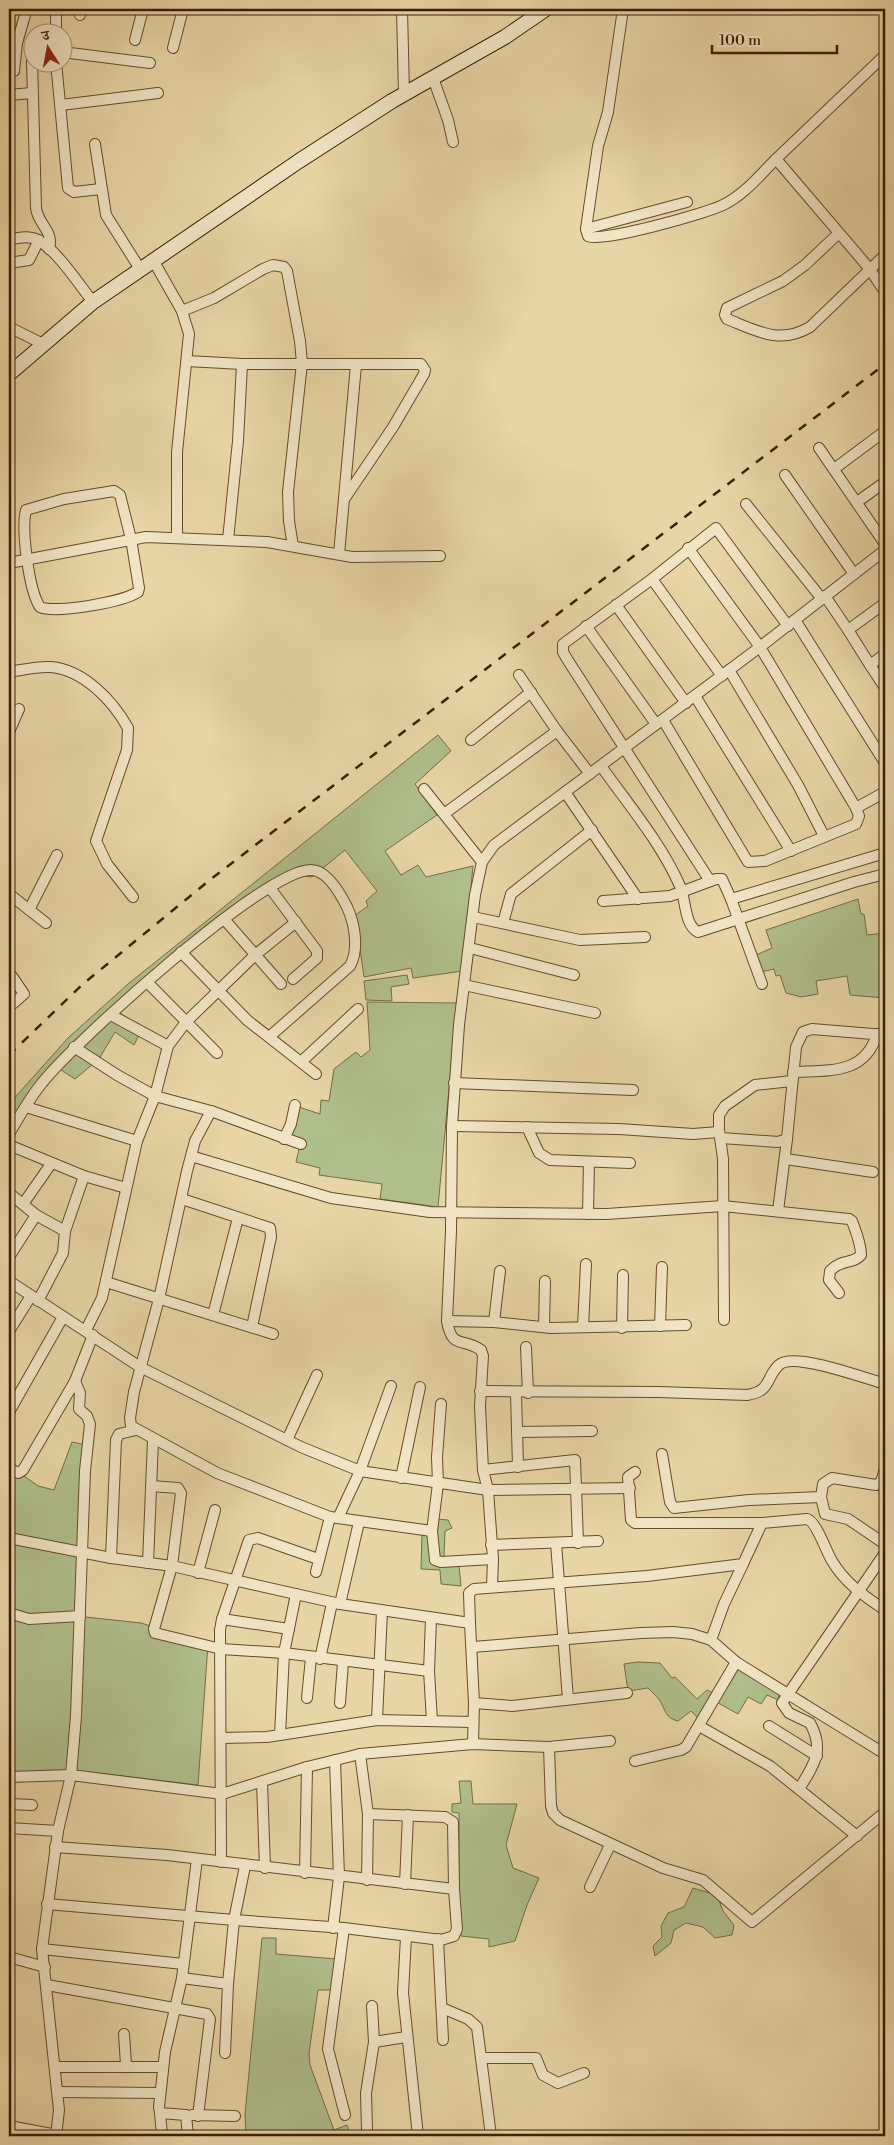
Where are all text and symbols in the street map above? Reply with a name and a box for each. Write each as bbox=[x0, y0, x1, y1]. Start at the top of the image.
north arrow bbox=[22, 22, 72, 72]
scale bar bbox=[712, 22, 836, 54]
text: उ bbox=[40, 27, 52, 46]
text: 100 m bbox=[719, 31, 761, 50]

